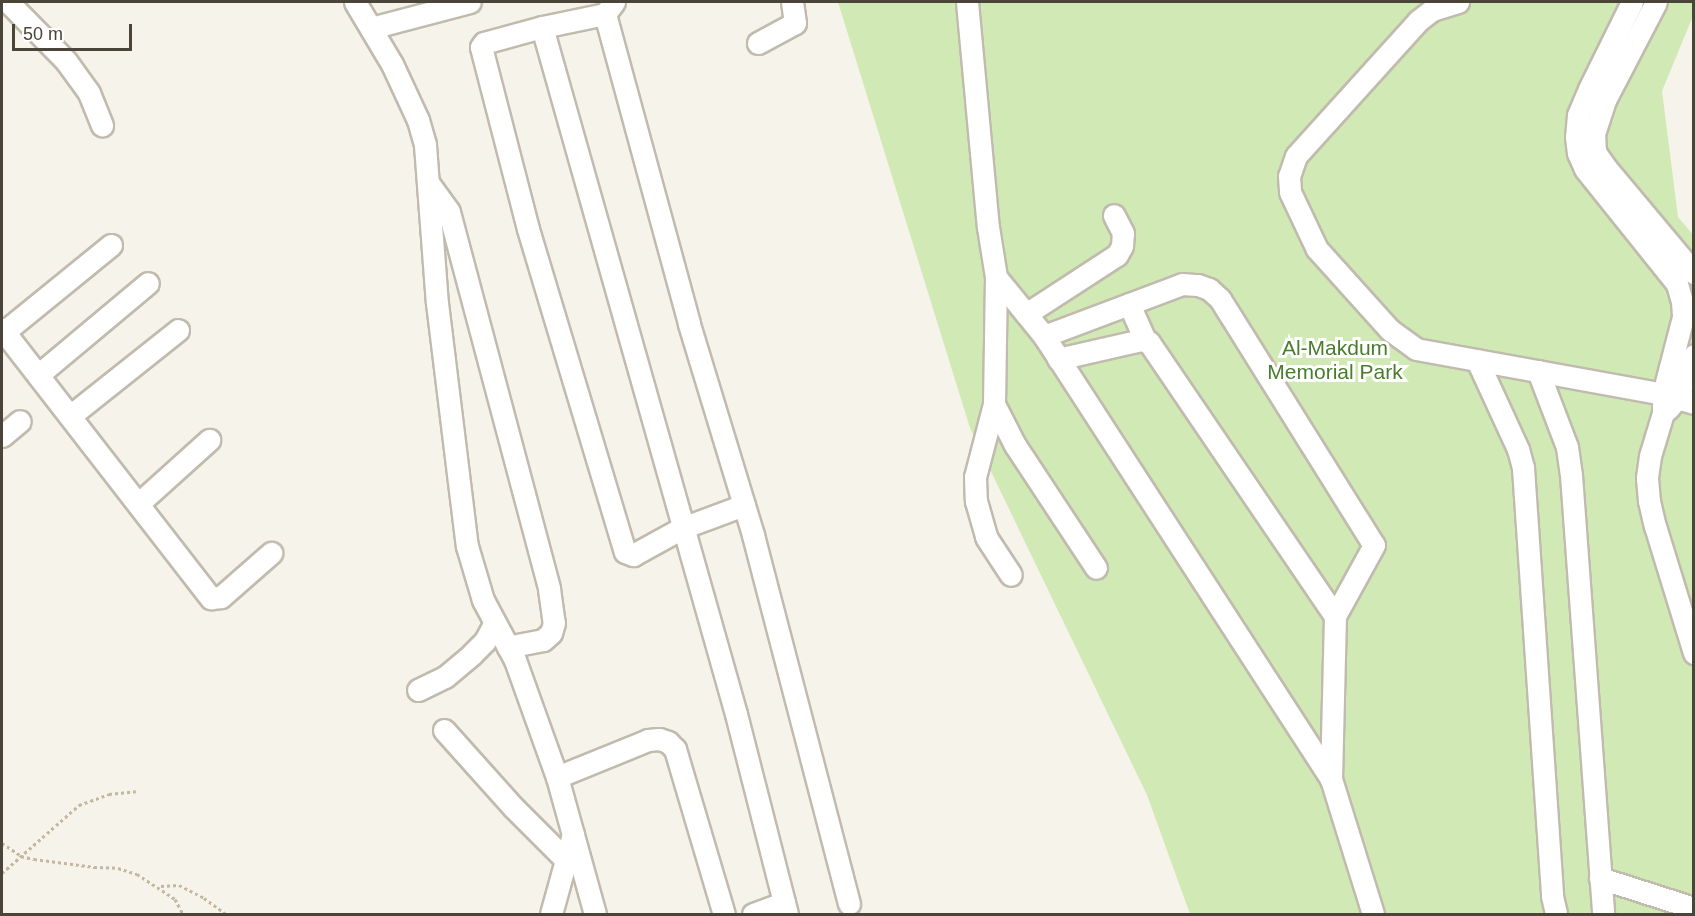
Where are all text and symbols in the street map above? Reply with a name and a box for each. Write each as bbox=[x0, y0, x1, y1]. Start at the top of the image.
scale bar bbox=[15, 12, 135, 50]
text: 50 m bbox=[23, 24, 63, 44]
park label: Al-Makdum Memorial Park bbox=[1267, 335, 1403, 385]

